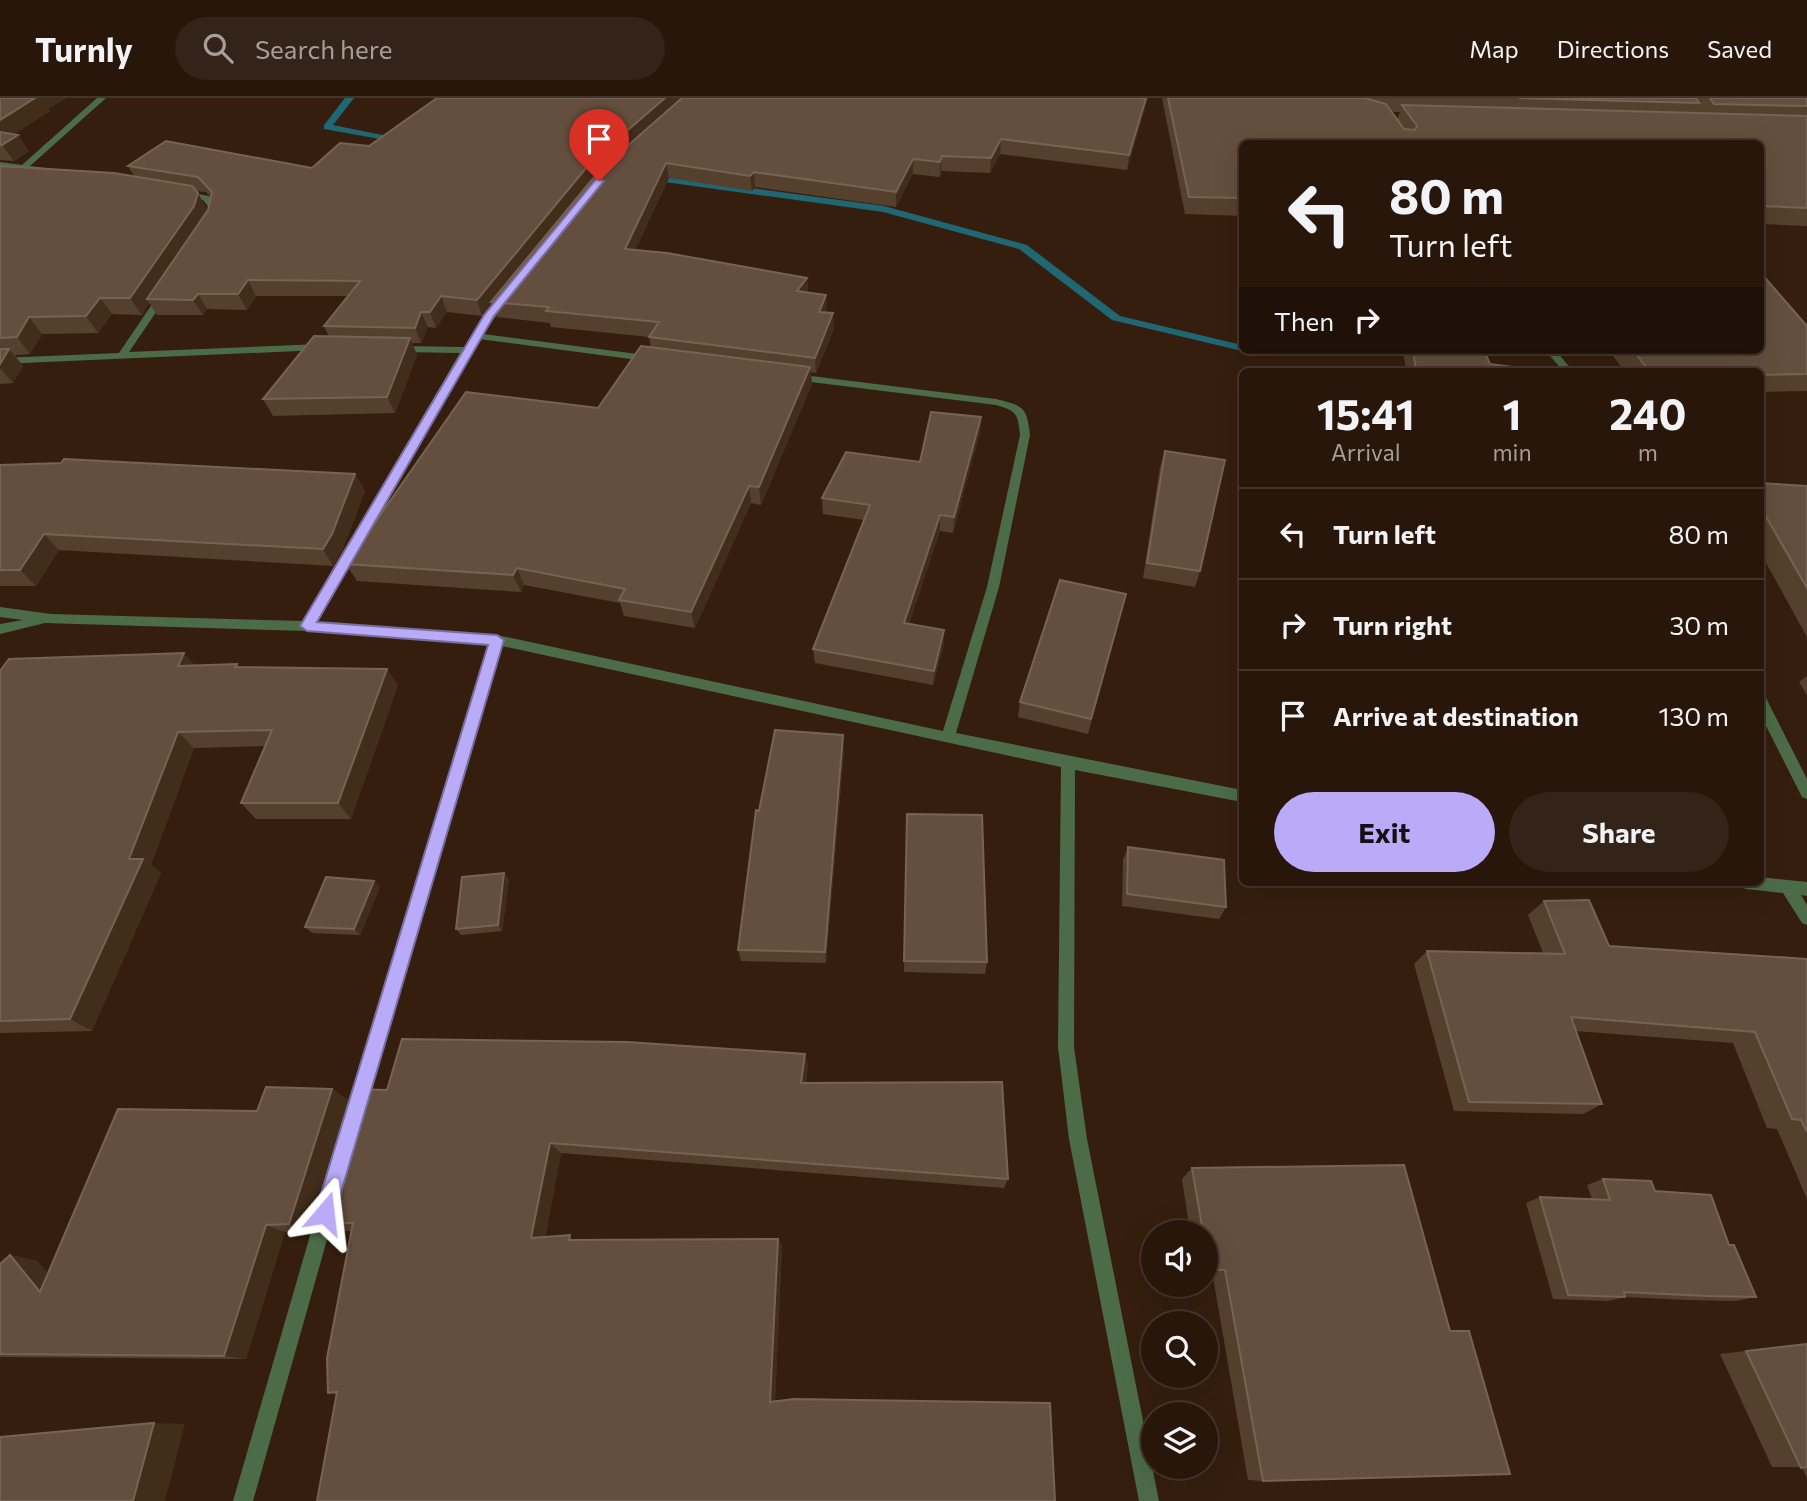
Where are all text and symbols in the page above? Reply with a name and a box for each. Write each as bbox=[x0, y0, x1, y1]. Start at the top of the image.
search box bbox=[175, 17, 665, 80]
text: Turnly bbox=[35, 28, 133, 69]
icon: search bbox=[199, 29, 237, 67]
text: Search here bbox=[255, 33, 392, 64]
text: Map bbox=[1469, 34, 1519, 63]
text: Directions bbox=[1557, 34, 1669, 63]
text: Saved bbox=[1707, 34, 1772, 63]
pin bbox=[569, 109, 629, 181]
icon: arrive bbox=[580, 120, 618, 158]
text: 80 m bbox=[1389, 164, 1504, 224]
icon: left bbox=[1274, 168, 1365, 259]
text: Turn left bbox=[1389, 224, 1513, 264]
icon: right bbox=[1348, 301, 1386, 339]
text: Then bbox=[1274, 305, 1334, 336]
text: 15:41 bbox=[1317, 387, 1415, 439]
text: 1 bbox=[1503, 387, 1522, 439]
text: 240 bbox=[1609, 387, 1686, 439]
text: Arrival bbox=[1331, 438, 1401, 466]
text: min bbox=[1492, 438, 1532, 466]
text: m bbox=[1638, 438, 1658, 466]
icon: left bbox=[1274, 515, 1312, 553]
text: Turn left bbox=[1333, 518, 1436, 549]
text: 80 m bbox=[1669, 518, 1729, 549]
icon: right bbox=[1274, 606, 1312, 644]
text: Turn right bbox=[1333, 609, 1452, 640]
text: 30 m bbox=[1670, 609, 1729, 640]
icon: arrive bbox=[1274, 697, 1312, 735]
text: Arrive at destination bbox=[1333, 700, 1579, 731]
text: 130 m bbox=[1658, 700, 1729, 731]
button: Exit bbox=[1274, 792, 1495, 872]
button: Share bbox=[1509, 792, 1729, 872]
position arrow bbox=[288, 1176, 362, 1250]
map controls bbox=[1141, 1220, 1218, 1479]
button: sound bbox=[1141, 1220, 1218, 1297]
button: search bbox=[1141, 1311, 1218, 1388]
button: layers bbox=[1141, 1402, 1218, 1479]

